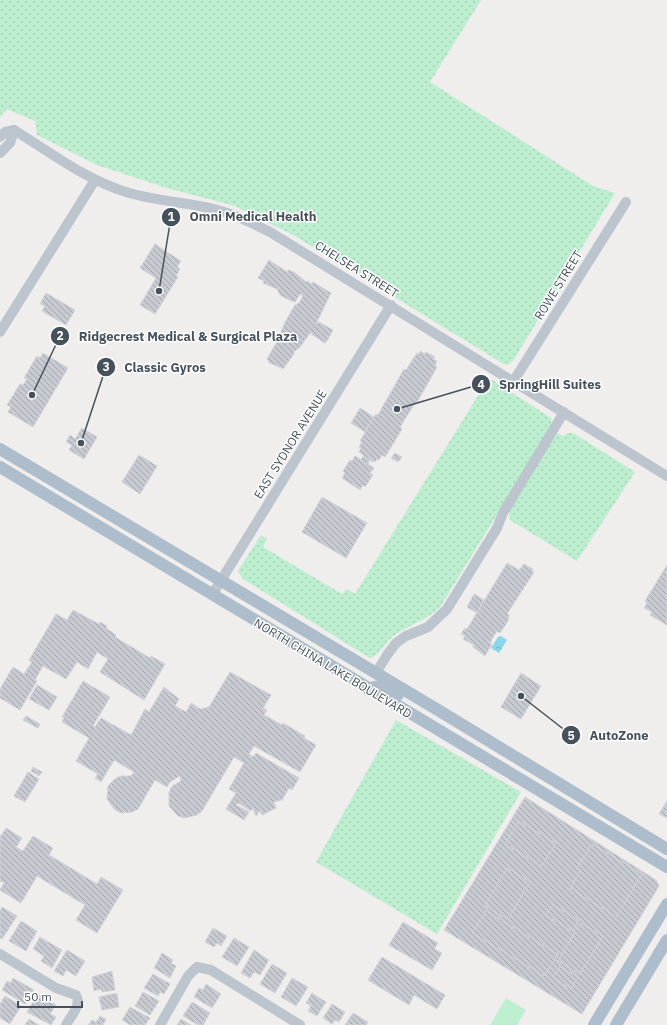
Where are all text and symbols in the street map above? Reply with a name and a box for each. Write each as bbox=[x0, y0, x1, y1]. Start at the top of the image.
callout: Omni Medical Health bbox=[161, 204, 324, 229]
text: Omni Medical Health bbox=[190, 208, 316, 225]
text: 1 bbox=[167, 209, 175, 224]
street label: CHELSEA STREET bbox=[312, 237, 402, 301]
street label: ROWE STREET bbox=[531, 248, 585, 322]
callout: Ridgecrest Medical & Surgical Plaza bbox=[50, 324, 305, 349]
text: 2 bbox=[56, 328, 64, 343]
text: Ridgecrest Medical & Surgical Plaza bbox=[79, 328, 297, 345]
callout: Classic Gyros bbox=[96, 355, 214, 380]
text: 3 bbox=[102, 359, 110, 374]
text: Classic Gyros bbox=[124, 359, 206, 376]
callout: SpringHill Suites bbox=[471, 372, 609, 397]
text: SpringHill Suites bbox=[499, 376, 602, 393]
text: 4 bbox=[477, 377, 485, 392]
street label: EAST SYDNOR AVENUE bbox=[250, 387, 330, 501]
street label: NORTH CHINA LAKE BOULEVARD bbox=[251, 615, 415, 721]
callout: AutoZone bbox=[561, 723, 656, 748]
text: AutoZone bbox=[589, 727, 649, 744]
text: 5 bbox=[567, 728, 575, 743]
scale bar bbox=[18, 983, 82, 1009]
text: 50 m bbox=[24, 989, 52, 1004]

